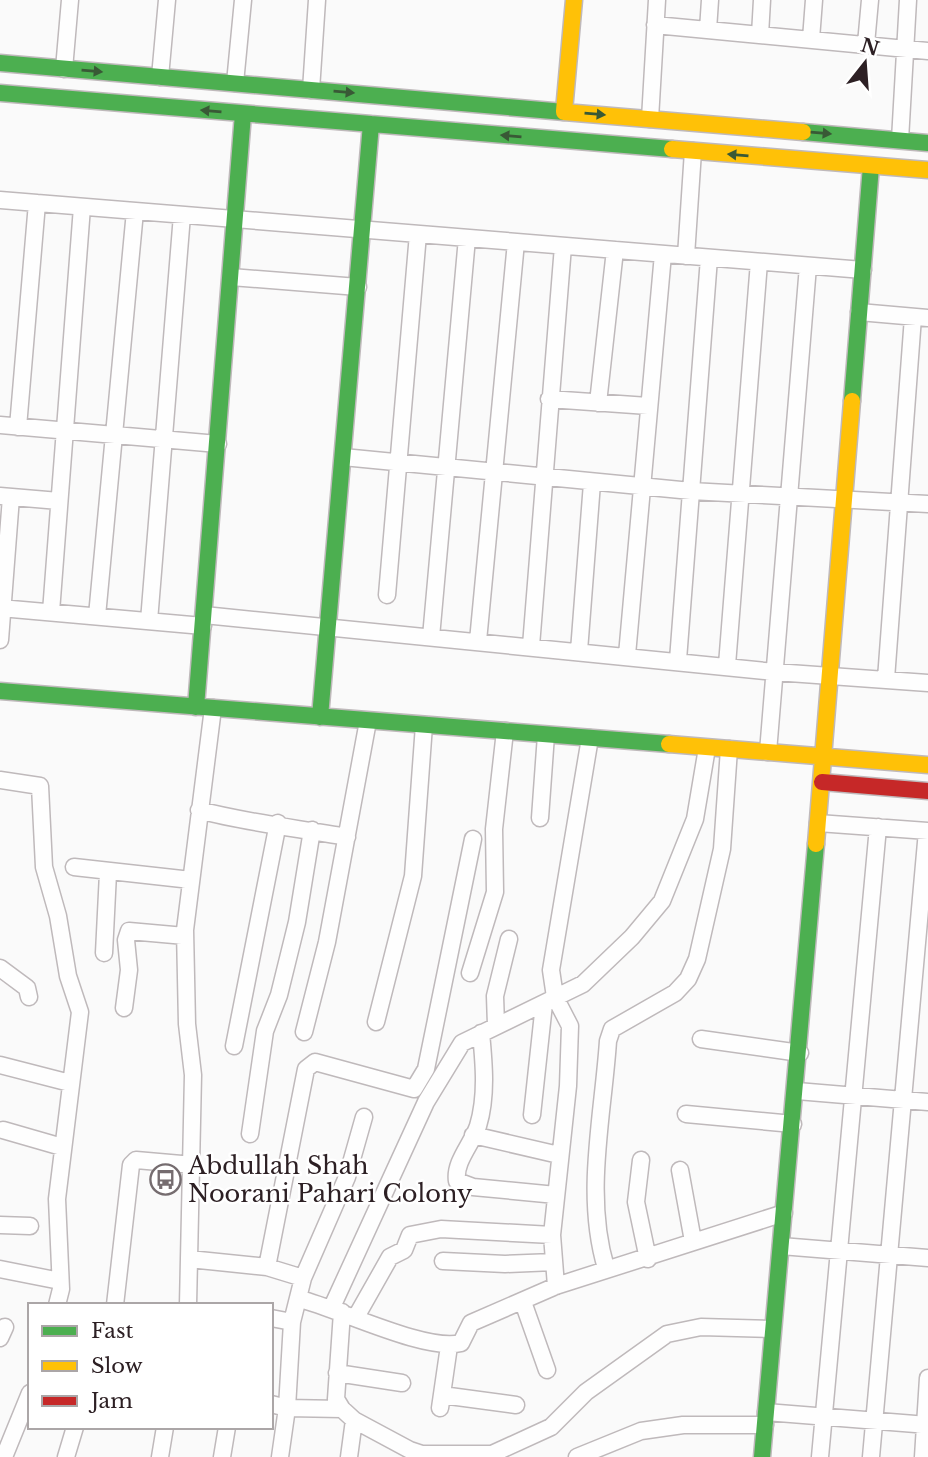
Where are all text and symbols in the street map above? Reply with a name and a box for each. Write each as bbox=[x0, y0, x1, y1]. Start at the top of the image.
north arrow bbox=[830, 28, 900, 98]
text: N bbox=[858, 34, 882, 61]
one-way arrow bbox=[82, 66, 104, 77]
one-way arrow bbox=[333, 87, 355, 98]
one-way arrow bbox=[200, 105, 222, 116]
one-way arrow bbox=[584, 109, 606, 120]
one-way arrow bbox=[810, 128, 832, 139]
one-way arrow bbox=[500, 130, 522, 141]
one-way arrow bbox=[727, 149, 749, 160]
place label: Abdullah Shah Noorani Pahari Colony bbox=[187, 1151, 473, 1208]
bus stop icon: Abdullah Shah Noorani Pahari Colony bbox=[148, 1162, 182, 1196]
legend bbox=[28, 1303, 273, 1429]
text: Fast bbox=[91, 1318, 133, 1344]
text: Slow bbox=[91, 1353, 143, 1379]
text: Jam bbox=[88, 1388, 133, 1414]

